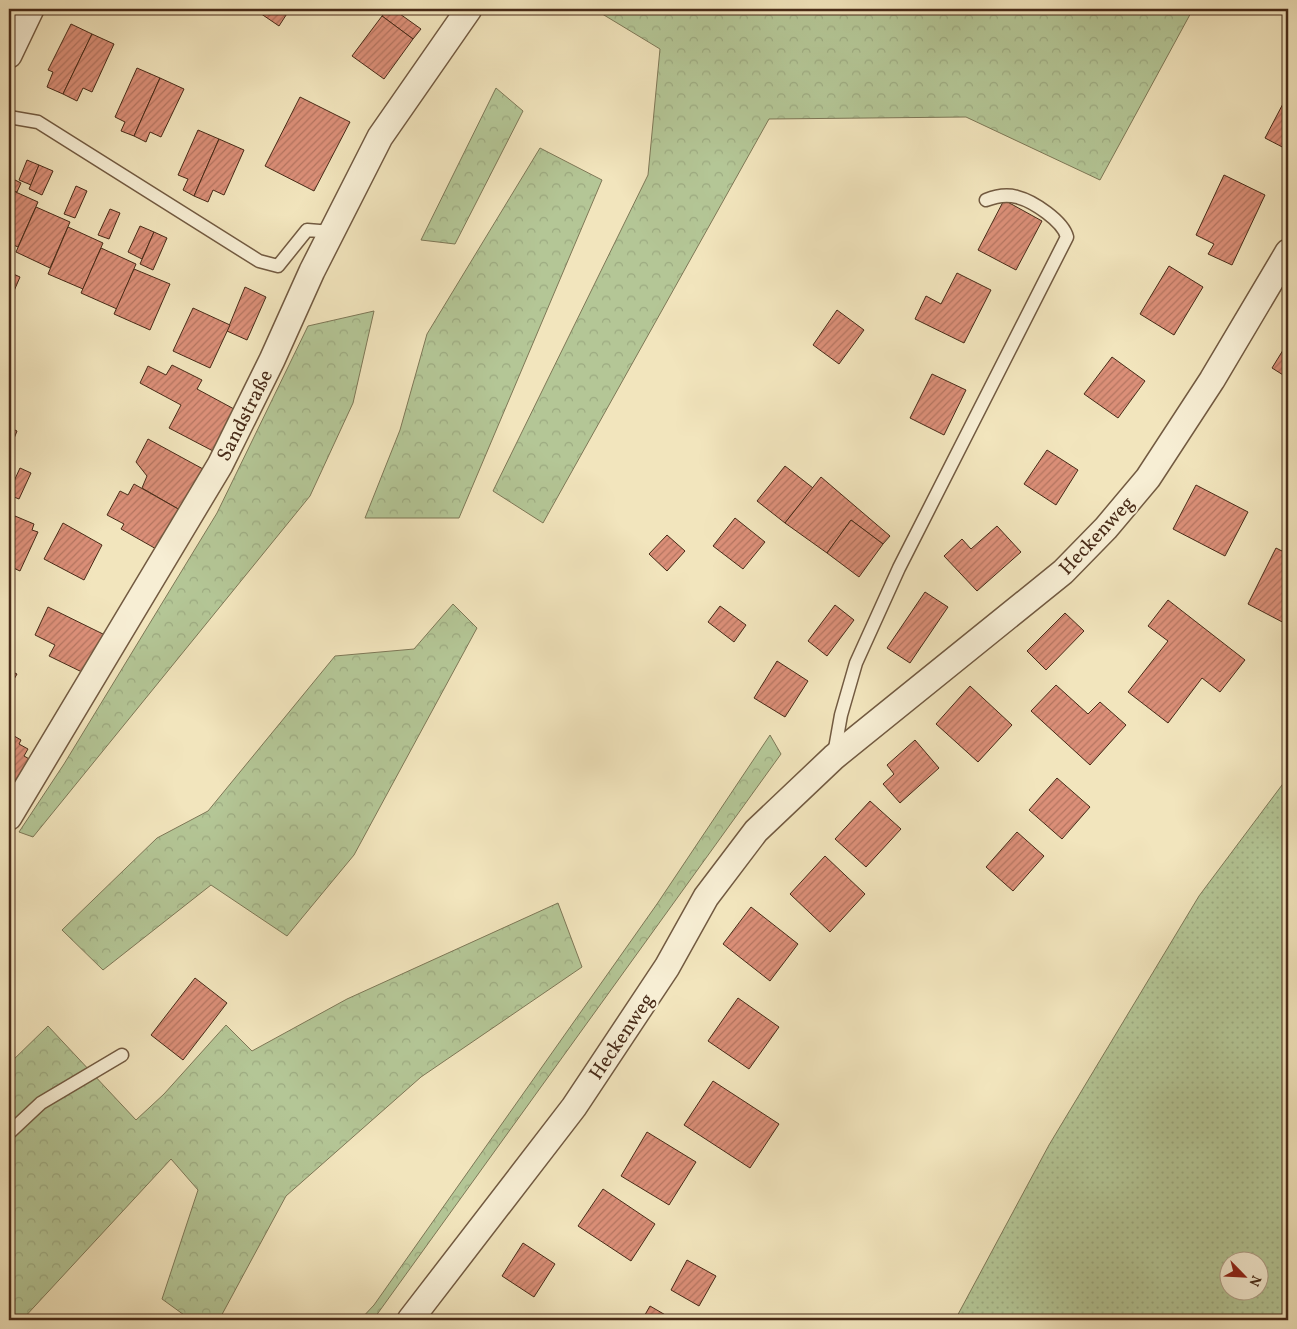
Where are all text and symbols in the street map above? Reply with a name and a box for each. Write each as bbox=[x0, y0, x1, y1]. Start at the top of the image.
street label: Sandstraße bbox=[211, 365, 281, 467]
street label: Heckenweg bbox=[1053, 491, 1142, 582]
street label: Heckenweg bbox=[583, 988, 662, 1086]
north arrow bbox=[1220, 1252, 1270, 1302]
text: N bbox=[1244, 1272, 1265, 1289]

